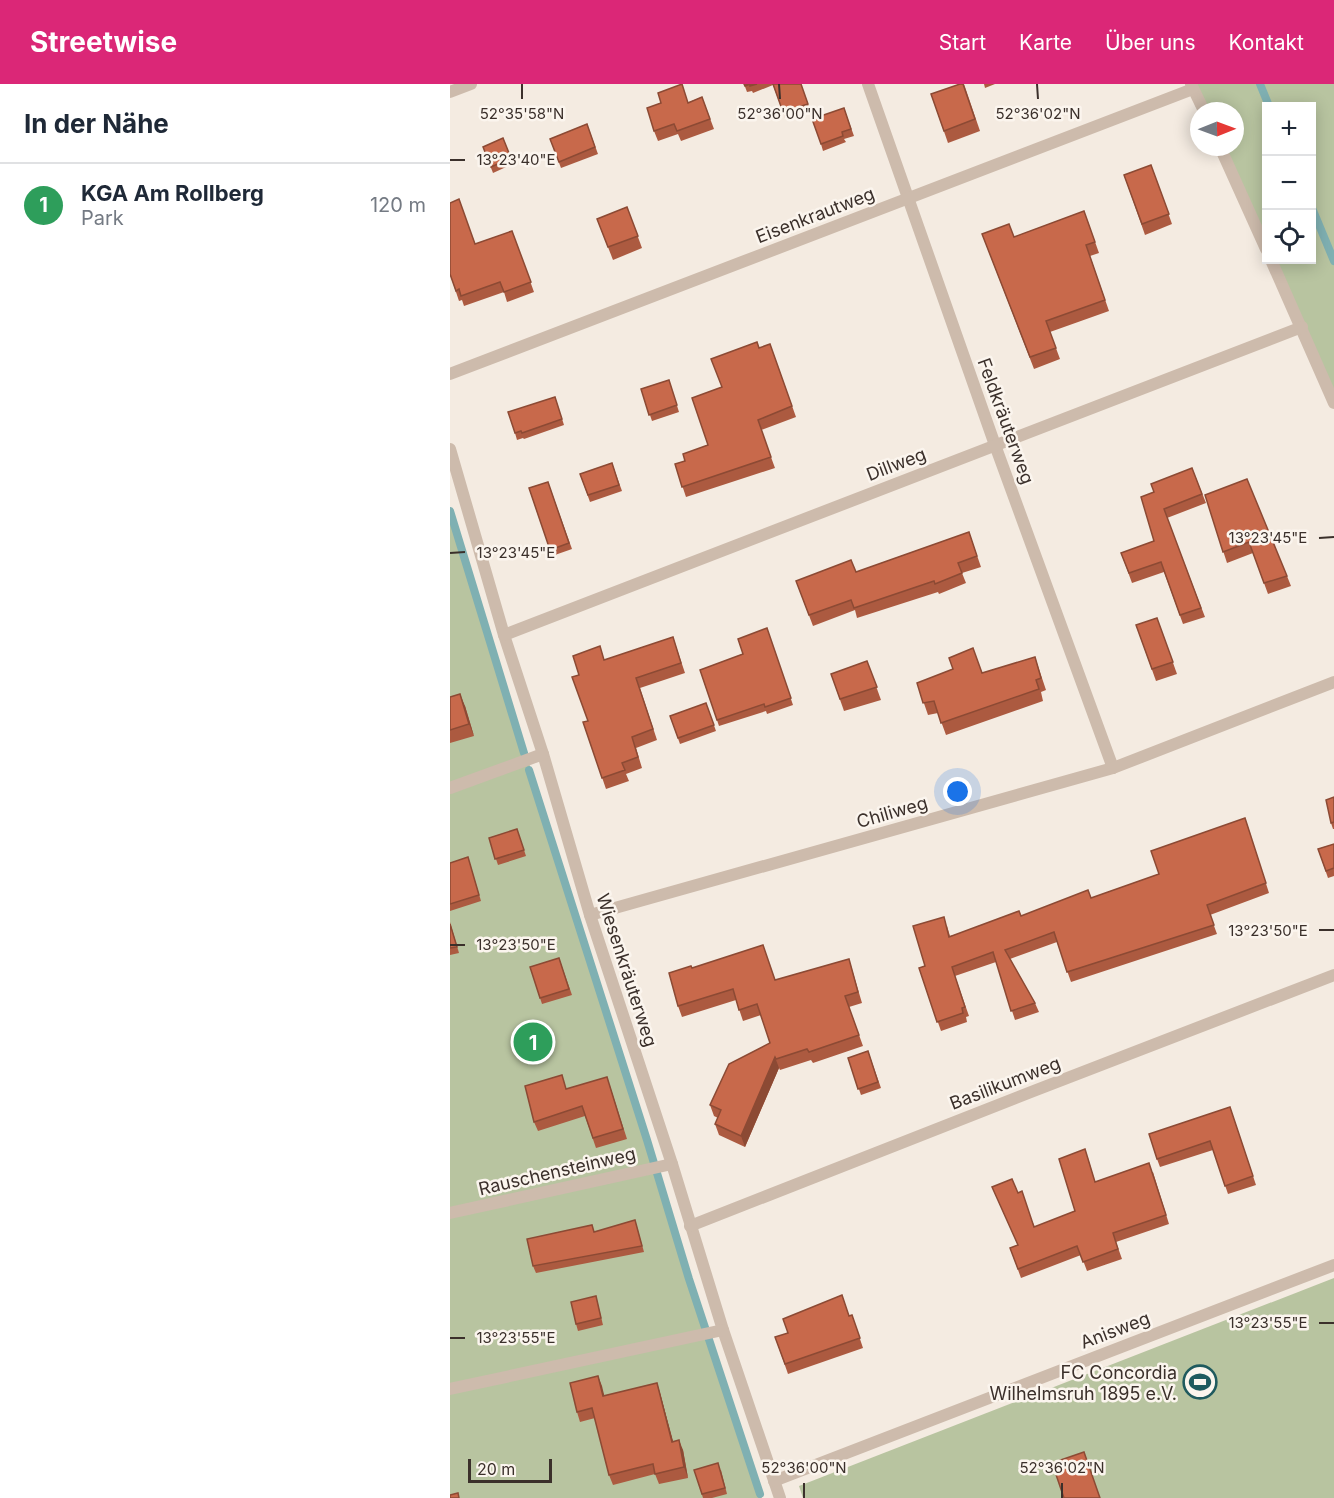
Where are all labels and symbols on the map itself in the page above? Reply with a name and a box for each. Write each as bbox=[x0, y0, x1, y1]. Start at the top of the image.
north arrow bbox=[1190, 102, 1244, 156]
text: 52°35'58"N bbox=[480, 104, 564, 123]
text: 52°36'00"N bbox=[737, 104, 823, 123]
text: 52°36'02"N bbox=[995, 104, 1081, 123]
text: 13°23'40"E bbox=[476, 150, 556, 169]
street label: Eisenkrautweg bbox=[753, 183, 877, 247]
street label: Feldkräuterweg bbox=[974, 355, 1038, 487]
street label: Dillweg bbox=[863, 443, 929, 485]
text: 13°23'45"E bbox=[1229, 528, 1307, 547]
text: 13°23'45"E bbox=[477, 543, 555, 562]
your location bbox=[943, 777, 972, 806]
street label: Chiliweg bbox=[854, 792, 930, 832]
street label: Wiesenkräuterweg bbox=[592, 891, 662, 1049]
text: 13°23'50"E bbox=[1228, 921, 1308, 940]
text: 13°23'50"E bbox=[476, 935, 556, 954]
pin: 1 bbox=[514, 1020, 553, 1064]
street label: Basilikumweg bbox=[947, 1052, 1063, 1114]
street label: Rauschensteinweg bbox=[476, 1143, 638, 1199]
street label: Anisweg bbox=[1077, 1307, 1153, 1353]
text: 13°23'55"E bbox=[1228, 1313, 1308, 1332]
text: 13°23'55"E bbox=[476, 1328, 556, 1347]
place label: FC Concordia Wilhelmsruh 1895 e.V. bbox=[989, 1362, 1177, 1404]
sports icon: FC Concordia Wilhelmsruh 1895 e.V. bbox=[1182, 1364, 1218, 1400]
scale bar bbox=[468, 1456, 552, 1484]
text: 52°36'00"N bbox=[761, 1458, 847, 1477]
text: 52°36'02"N bbox=[1019, 1458, 1105, 1477]

